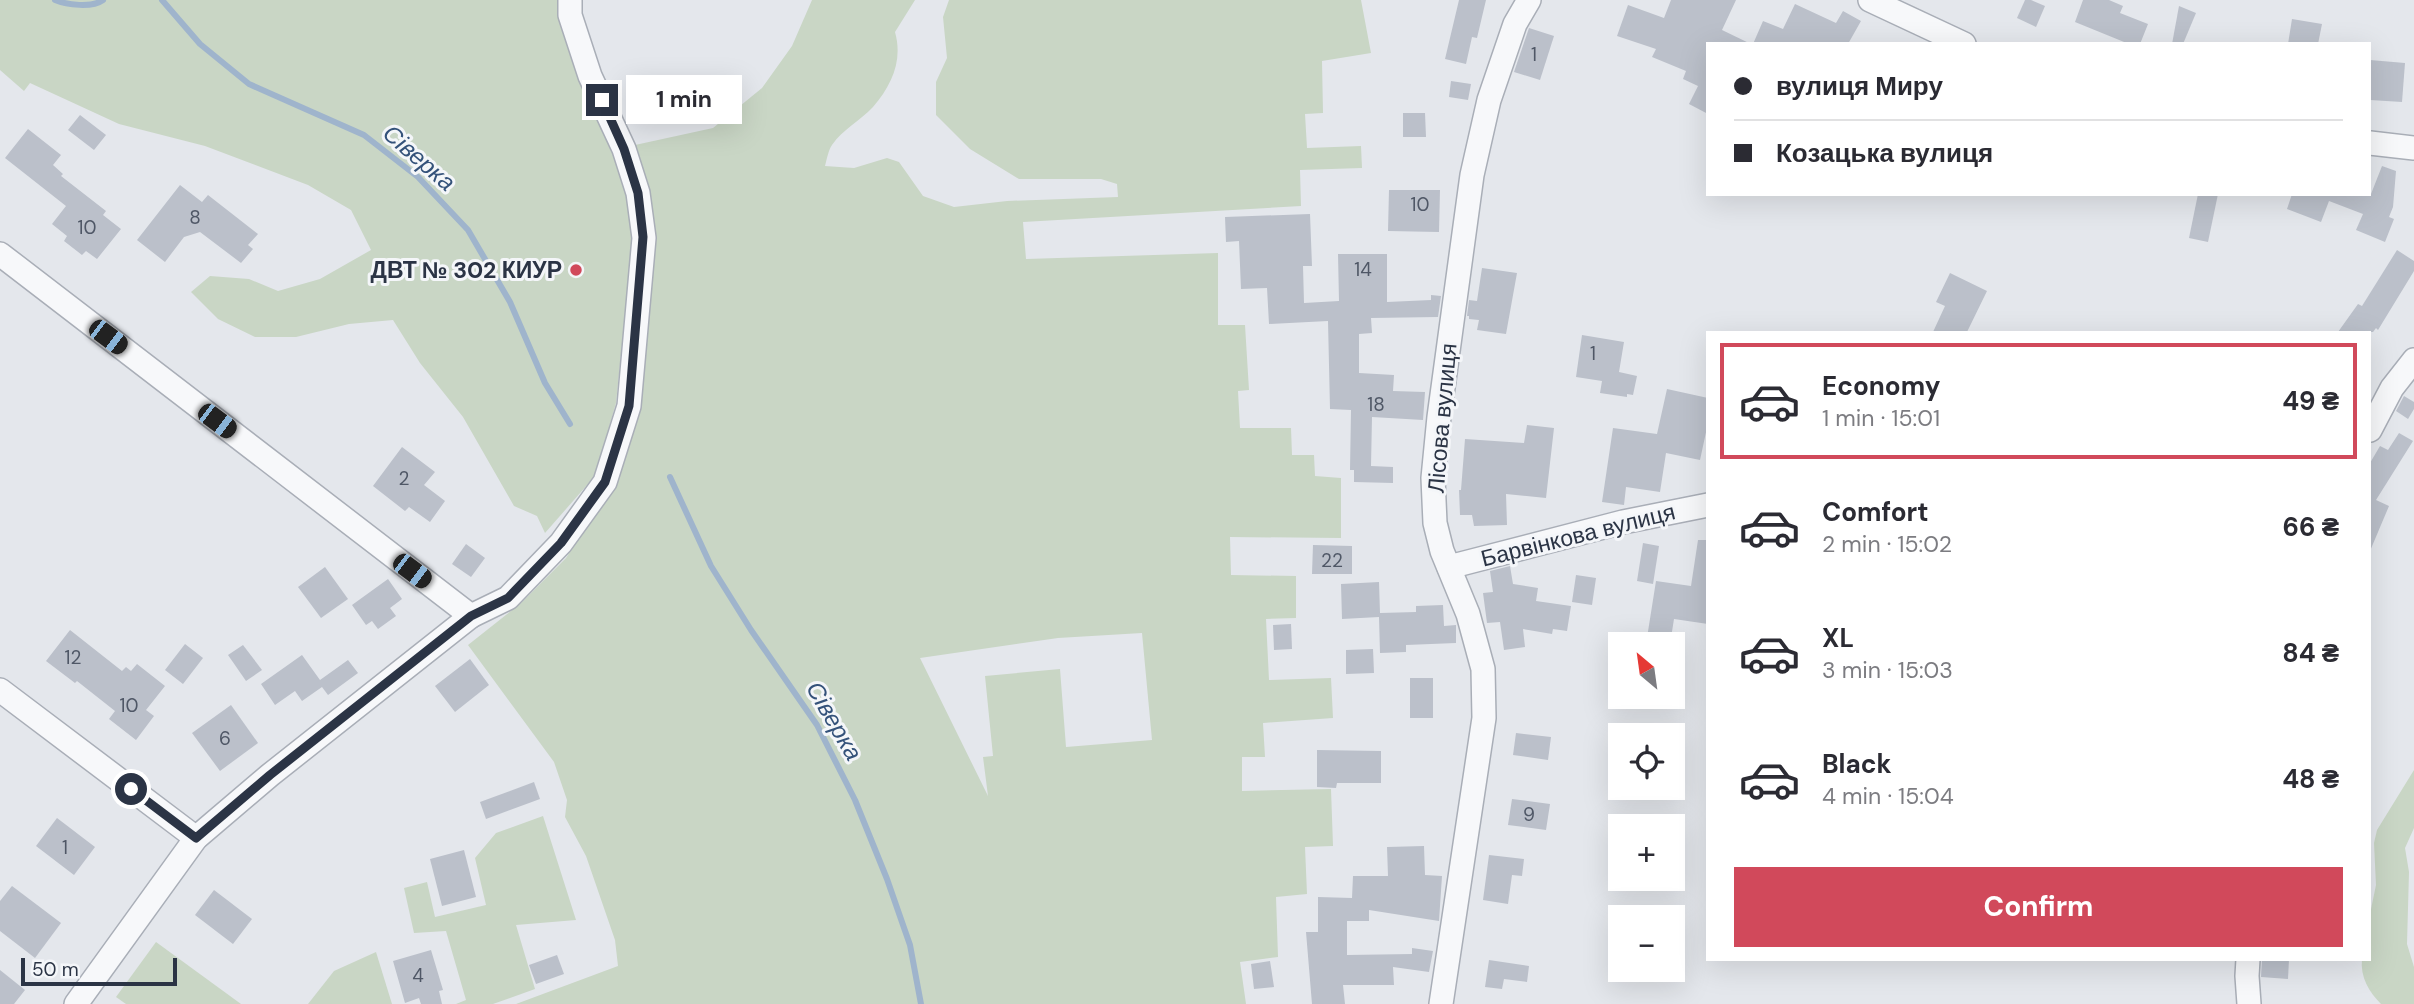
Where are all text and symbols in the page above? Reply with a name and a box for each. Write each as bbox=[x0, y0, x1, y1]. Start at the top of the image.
house number: 1 bbox=[1531, 42, 1537, 67]
text: вулиця Миру bbox=[1776, 69, 1943, 103]
callout: 1 min bbox=[626, 76, 742, 124]
route end bbox=[586, 84, 618, 116]
text: 1 min bbox=[656, 84, 712, 114]
water label: Сіверка bbox=[377, 118, 462, 198]
text: Козацька вулиця bbox=[1776, 136, 1993, 170]
house number: 10 bbox=[1411, 192, 1429, 217]
house number: 8 bbox=[189, 205, 201, 230]
house number: 10 bbox=[78, 215, 96, 240]
place label: ДВТ № 302 КИУР bbox=[371, 255, 562, 285]
house number: 14 bbox=[1354, 257, 1372, 282]
marker: ДВТ № 302 КИУР bbox=[568, 262, 584, 278]
car bbox=[85, 316, 132, 358]
house number: 1 bbox=[1590, 341, 1596, 366]
street label: Лісова вулиця bbox=[1421, 342, 1463, 494]
text: Economy bbox=[1822, 369, 1940, 403]
icon: car bbox=[1738, 370, 1801, 433]
text: 49 ₴ bbox=[2282, 384, 2339, 418]
house number: 18 bbox=[1367, 392, 1385, 417]
car bbox=[194, 400, 241, 442]
text: 1 min · 15:01 bbox=[1822, 403, 1940, 433]
house number: 2 bbox=[399, 466, 410, 491]
text: Comfort bbox=[1822, 495, 1928, 529]
street label: Барвінкова вулиця bbox=[1478, 496, 1678, 574]
icon: car bbox=[1738, 496, 1801, 559]
text: 66 ₴ bbox=[2283, 510, 2339, 544]
text: 2 min · 15:02 bbox=[1822, 529, 1952, 559]
house number: 22 bbox=[1321, 548, 1343, 573]
car bbox=[389, 550, 436, 592]
text: XL bbox=[1822, 621, 1854, 655]
icon: car bbox=[1738, 622, 1801, 685]
north arrow bbox=[1608, 632, 1685, 709]
map controls bbox=[1608, 632, 1685, 982]
text: 84 ₴ bbox=[2282, 636, 2339, 670]
house number: 12 bbox=[65, 645, 81, 670]
text: 3 min · 15:03 bbox=[1822, 655, 1953, 685]
water label: Сіверка bbox=[799, 676, 869, 766]
house number: 10 bbox=[120, 693, 138, 718]
button: locate bbox=[1608, 723, 1685, 800]
house number: 6 bbox=[219, 726, 231, 751]
text: Black bbox=[1822, 747, 1892, 781]
icon: car bbox=[1738, 748, 1801, 811]
text: 48 ₴ bbox=[2282, 762, 2339, 796]
route start bbox=[115, 773, 147, 805]
text: 4 min · 15:04 bbox=[1822, 781, 1954, 811]
house number: 9 bbox=[1523, 802, 1535, 827]
button: + bbox=[1608, 814, 1685, 891]
house number: 1 bbox=[62, 835, 68, 860]
button: Confirm bbox=[1734, 867, 2343, 947]
button: − bbox=[1608, 905, 1685, 982]
scale bar bbox=[21, 955, 177, 987]
text: 50 m bbox=[32, 957, 79, 982]
house number: 4 bbox=[412, 963, 424, 988]

